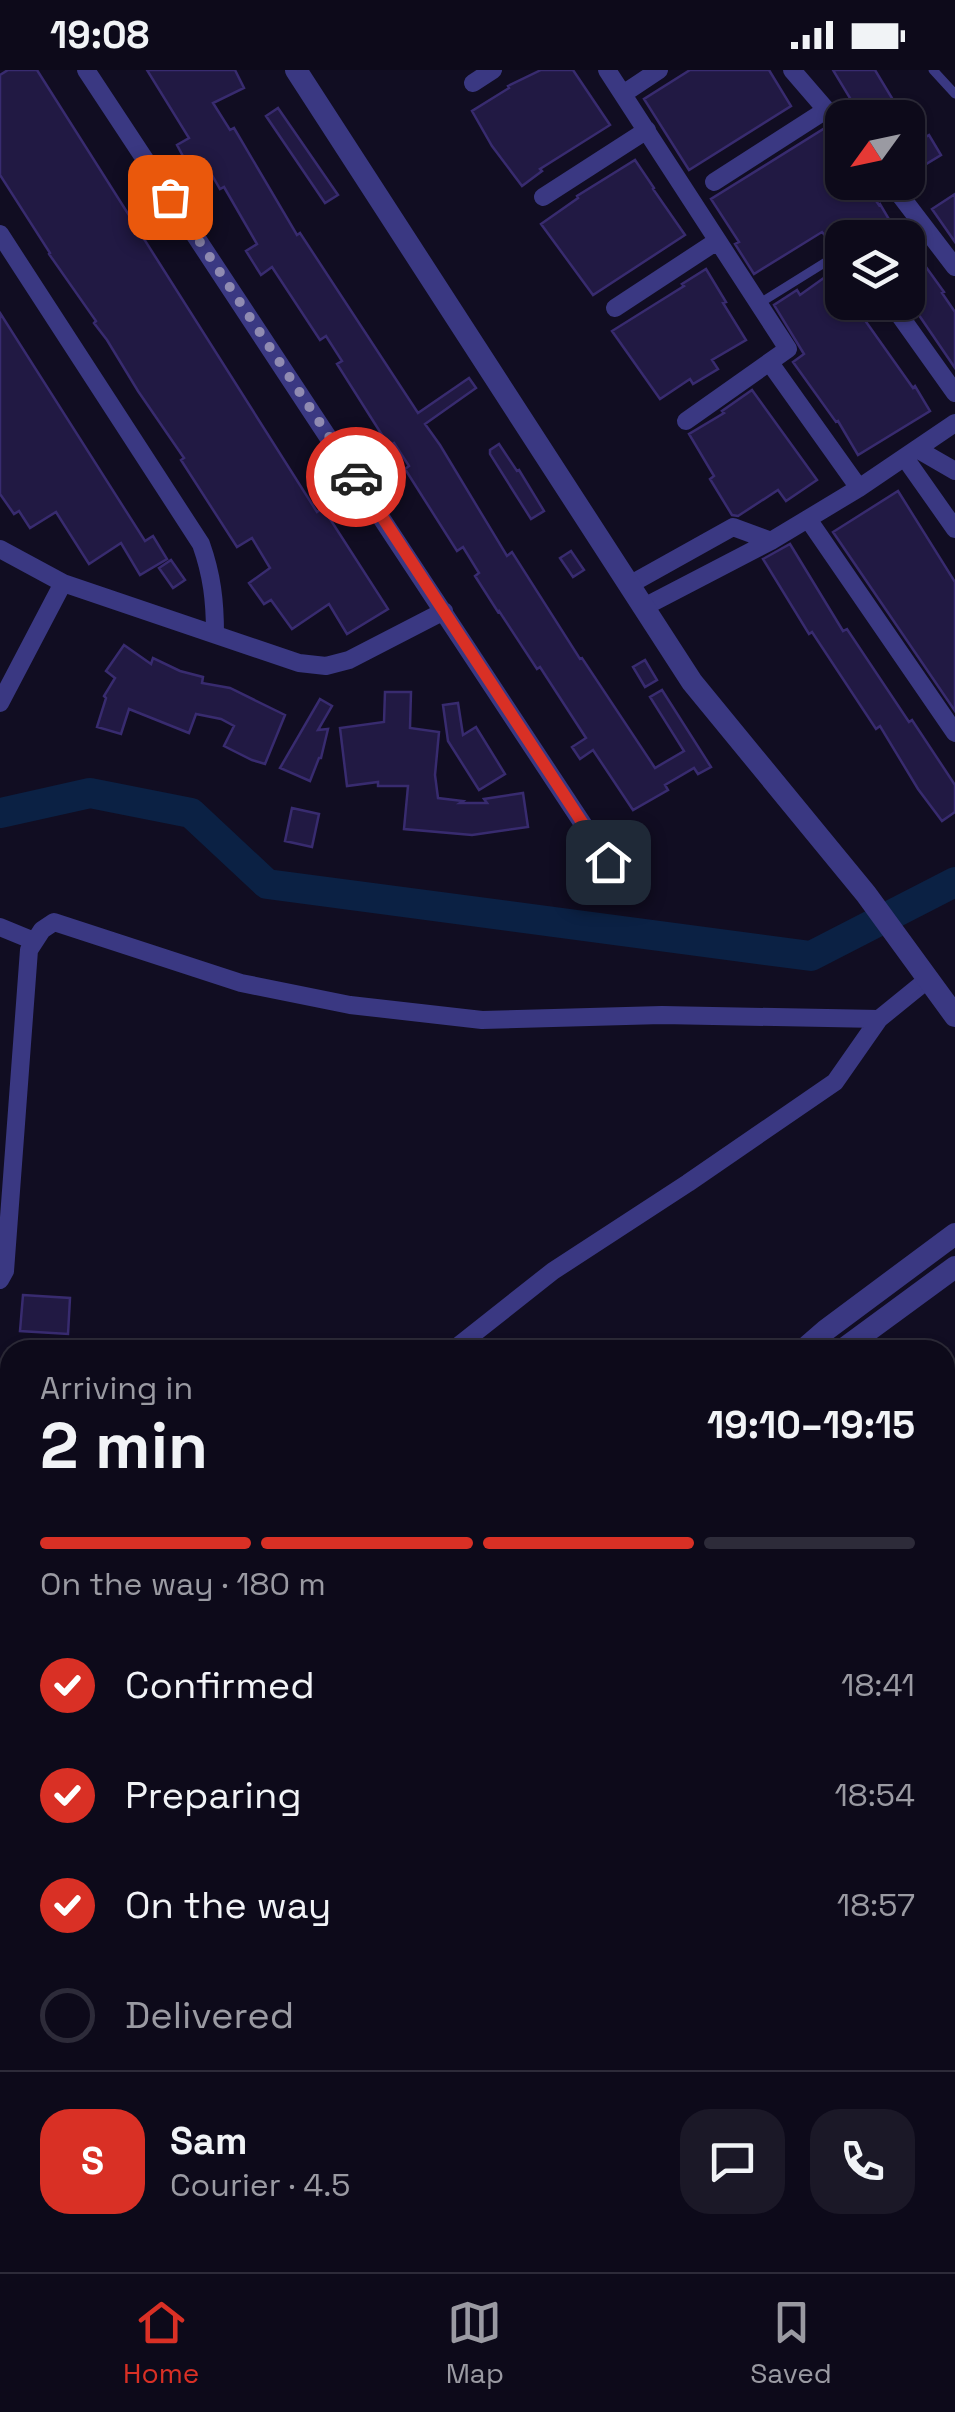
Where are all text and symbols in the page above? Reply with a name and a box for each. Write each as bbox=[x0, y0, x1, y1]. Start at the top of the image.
text: 19:08 bbox=[50, 11, 149, 59]
north arrow bbox=[825, 100, 925, 200]
map controls bbox=[825, 100, 925, 320]
pin bbox=[128, 155, 213, 240]
icon: bag bbox=[143, 170, 198, 225]
button: layers bbox=[825, 220, 925, 320]
courier bbox=[306, 427, 406, 527]
icon: car bbox=[329, 450, 384, 505]
pin bbox=[566, 820, 651, 905]
icon: home bbox=[581, 835, 636, 890]
text: Arriving in bbox=[40, 1368, 193, 1408]
text: 19:10–19:15 bbox=[707, 1401, 915, 1449]
text: 2 min bbox=[40, 1404, 208, 1487]
text: On the way · 180 m bbox=[40, 1564, 326, 1604]
icon: check bbox=[40, 1658, 95, 1713]
text: Confirmed bbox=[125, 1661, 315, 1709]
text: 18:41 bbox=[841, 1665, 915, 1705]
icon: check bbox=[40, 1768, 95, 1823]
text: Preparing bbox=[125, 1771, 302, 1819]
text: 18:54 bbox=[834, 1775, 915, 1815]
icon: check bbox=[40, 1878, 95, 1933]
text: On the way bbox=[125, 1881, 331, 1929]
text: 18:57 bbox=[837, 1885, 915, 1925]
text: Delivered bbox=[125, 1991, 294, 2039]
button: chat bbox=[680, 2109, 785, 2214]
button: phone bbox=[810, 2109, 915, 2214]
text: Sam bbox=[170, 2117, 247, 2165]
text: S bbox=[81, 2137, 104, 2185]
text: Courier · 4.5 bbox=[170, 2165, 351, 2205]
tab: Home bbox=[123, 2295, 199, 2391]
tab: Map bbox=[446, 2295, 504, 2391]
tab: Saved bbox=[750, 2295, 832, 2391]

